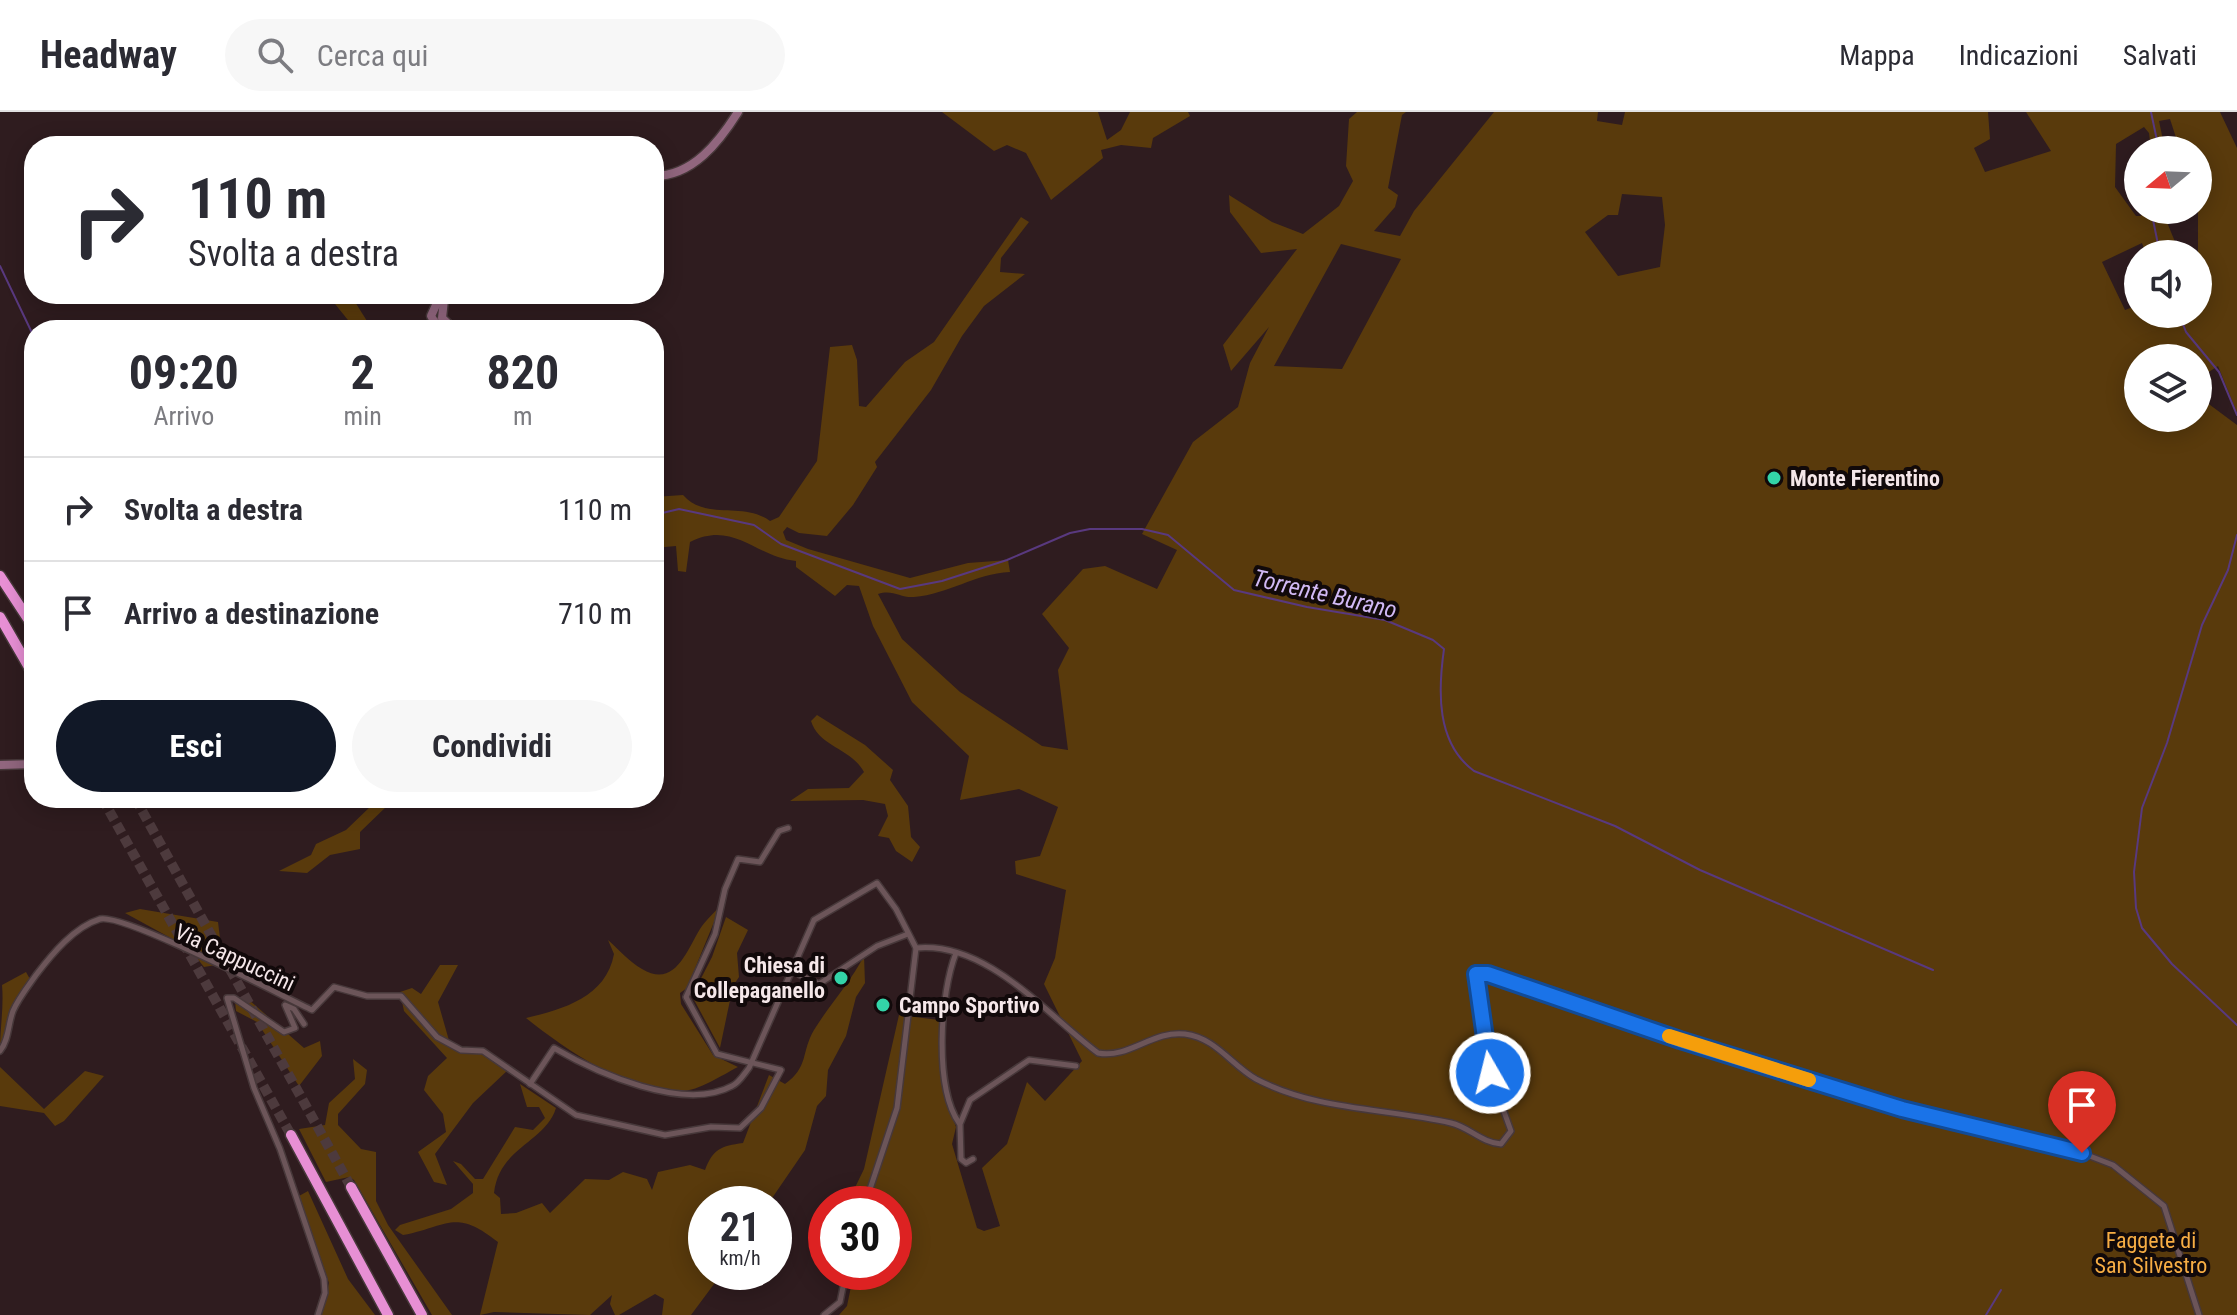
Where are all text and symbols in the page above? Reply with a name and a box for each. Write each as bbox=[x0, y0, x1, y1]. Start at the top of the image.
search box bbox=[225, 19, 785, 91]
text: Headway bbox=[40, 33, 177, 77]
icon: search bbox=[253, 33, 297, 77]
text: Cerca qui bbox=[317, 38, 428, 73]
text: Mappa bbox=[1839, 39, 1915, 72]
text: Indicazioni bbox=[1959, 39, 2079, 72]
text: Salvati bbox=[2123, 39, 2197, 72]
north arrow bbox=[2124, 136, 2212, 224]
map controls bbox=[2124, 136, 2212, 432]
text: 110 m bbox=[188, 166, 327, 232]
icon: right bbox=[56, 168, 160, 272]
text: Svolta a destra bbox=[188, 233, 399, 275]
button: sound bbox=[2124, 240, 2212, 328]
text: 09:20 bbox=[129, 344, 239, 401]
text: 2 bbox=[351, 344, 375, 401]
text: 820 bbox=[486, 344, 559, 401]
button: layers bbox=[2124, 344, 2212, 432]
text: Arrivo bbox=[153, 401, 214, 431]
text: min bbox=[344, 401, 382, 431]
text: m bbox=[513, 401, 533, 431]
place label: Monte Fierentino bbox=[1790, 466, 1940, 491]
marker: Monte Fierentino bbox=[1765, 469, 1783, 487]
icon: right bbox=[56, 487, 100, 531]
text: Svolta a destra bbox=[124, 492, 303, 527]
text: 110 m bbox=[558, 492, 632, 527]
water label: Torrente Burano bbox=[1250, 564, 1400, 624]
icon: arrive bbox=[56, 591, 100, 635]
text: Arrivo a destinazione bbox=[124, 596, 379, 631]
text: 710 m bbox=[558, 596, 632, 631]
button: Esci bbox=[56, 700, 336, 792]
button: Condividi bbox=[352, 700, 632, 792]
street label: Via Cappuccini bbox=[171, 919, 299, 996]
place label: Chiesa di Collepaganello bbox=[694, 953, 825, 1003]
marker: Chiesa di Collepaganello bbox=[832, 969, 850, 987]
place label: Campo Sportivo bbox=[899, 993, 1040, 1018]
marker: Campo Sportivo bbox=[874, 996, 892, 1014]
position arrow bbox=[1448, 1031, 1532, 1115]
pin bbox=[2048, 1071, 2116, 1153]
icon: arrive bbox=[2060, 1083, 2104, 1127]
speed limit sign: 30 bbox=[808, 1186, 912, 1290]
text: 21 bbox=[720, 1204, 760, 1251]
park label: Faggete di San Silvestro bbox=[2095, 1228, 2207, 1278]
text: km/h bbox=[719, 1246, 761, 1270]

